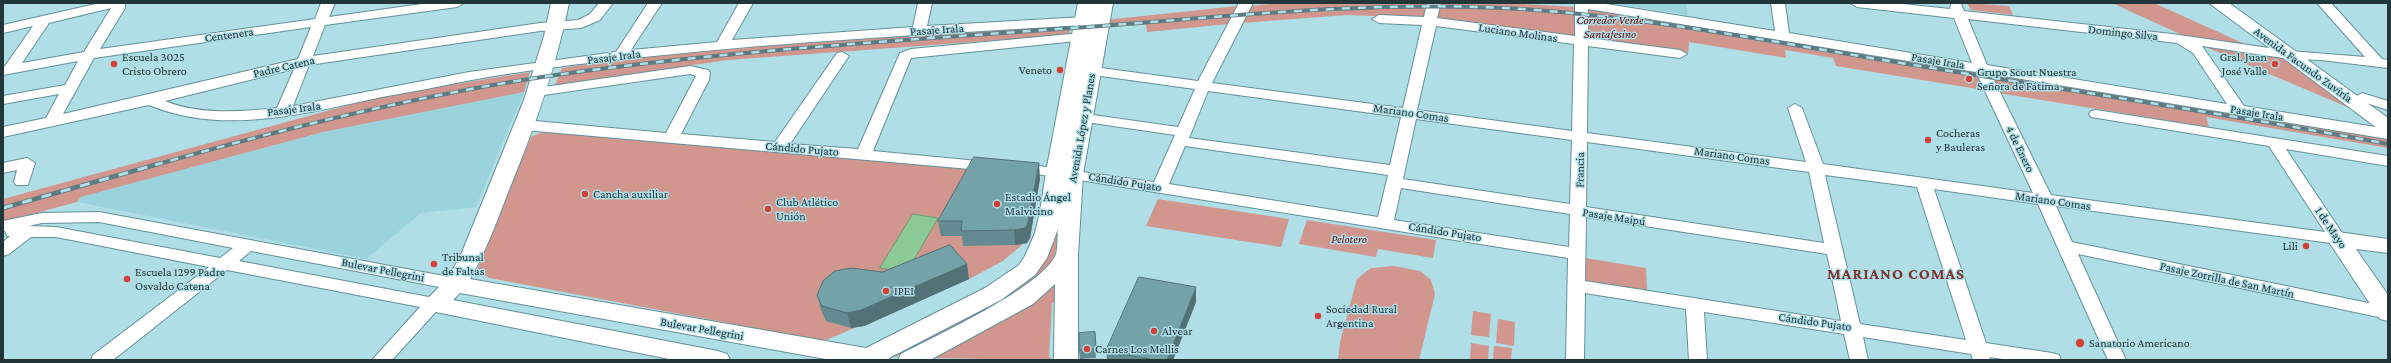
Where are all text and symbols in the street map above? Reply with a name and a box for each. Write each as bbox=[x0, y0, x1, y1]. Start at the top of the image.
park label: Corredor Verde Santafesino bbox=[1576, 13, 1644, 41]
street label: Luciano Molinas bbox=[1478, 20, 1558, 46]
street label: Pasaje Irala bbox=[910, 21, 964, 39]
street label: Domingo Silva bbox=[2087, 22, 2159, 44]
street label: Centenera bbox=[204, 24, 254, 46]
street label: Avenida Facundo Zuviría bbox=[2251, 24, 2355, 106]
street label: Pasaje Irala bbox=[586, 47, 642, 67]
place label: Escuela 3025 Cristo Obrero bbox=[122, 50, 187, 78]
street label: Pasaje Irala bbox=[1910, 50, 1966, 72]
place label: Gral. Juan José Valle bbox=[2220, 50, 2267, 78]
street label: Padre Catena bbox=[252, 53, 316, 81]
marker: Escuela 3025 Cristo Obrero bbox=[109, 59, 119, 69]
marker: Gral. Juan José Valle bbox=[2270, 59, 2280, 69]
place label: Veneto bbox=[1019, 63, 1052, 77]
marker: Veneto bbox=[1055, 65, 1065, 75]
place label: Grupo Scout Nuestra Señora de Fátima bbox=[1977, 65, 2077, 93]
street label: Avenida López y Planes bbox=[1065, 72, 1099, 184]
marker: Grupo Scout Nuestra Señora de Fátima bbox=[1964, 74, 1974, 84]
street label: Pasaje Irala bbox=[266, 99, 322, 119]
street label: Mariano Comas bbox=[1372, 101, 1450, 125]
street label: Pasaje Irala bbox=[2229, 102, 2285, 124]
street label: 4 de Enero bbox=[2002, 123, 2038, 175]
place label: Cocheras y Bauleras bbox=[1936, 126, 1985, 154]
marker: Cocheras y Bauleras bbox=[1923, 135, 1933, 145]
street label: Cándido Pujato bbox=[765, 139, 839, 159]
street label: Mariano Comas bbox=[1693, 144, 1771, 168]
street label: Francia bbox=[1572, 152, 1588, 188]
street label: Cándido Pujato bbox=[1087, 169, 1163, 195]
place label: Cancha auxiliar bbox=[593, 187, 668, 201]
marker: Cancha auxiliar bbox=[580, 189, 590, 199]
street label: Mariano Comas bbox=[2014, 189, 2092, 213]
place label: Estadio Ángel Malvicino bbox=[1005, 190, 1071, 218]
place label: Club Atlético Unión bbox=[776, 195, 838, 223]
marker: Estadio Ángel Malvicino bbox=[992, 199, 1002, 209]
marker: Club Atlético Unión bbox=[763, 204, 773, 214]
street label: Pasaje Maipú bbox=[1582, 205, 1646, 229]
street label: 1 de Mayo bbox=[2312, 205, 2350, 251]
street label: Cándido Pujato bbox=[1407, 219, 1483, 245]
park label: Pelotero bbox=[1331, 232, 1367, 246]
place label: Lili bbox=[2283, 239, 2298, 253]
marker: Lili bbox=[2301, 241, 2311, 251]
place label: Tribunal de Faltas bbox=[442, 250, 484, 278]
street label: Bulevar Pellegrini bbox=[340, 255, 426, 285]
marker: Tribunal de Faltas bbox=[429, 259, 439, 269]
street label: Pasaje Zorrilla de San Martín bbox=[2158, 259, 2296, 301]
district label: MARIANO COMAS bbox=[1827, 264, 1965, 284]
place label: Escuela 1299 Padre Osvaldo Catena bbox=[135, 265, 225, 293]
marker: Escuela 1299 Padre Osvaldo Catena bbox=[122, 274, 132, 284]
place label: IPEI bbox=[894, 284, 914, 298]
marker: IPEI bbox=[881, 286, 891, 296]
place label: Sociedad Rural Argentina bbox=[1326, 302, 1397, 330]
street label: Cándido Pujato bbox=[1777, 310, 1853, 334]
marker: Sociedad Rural Argentina bbox=[1313, 311, 1323, 321]
street label: Bulevar Pellegrini bbox=[659, 315, 745, 343]
place label: Alvear bbox=[1162, 324, 1192, 338]
marker: Alvear bbox=[1149, 326, 1159, 336]
place label: Sanatorio Americano bbox=[2089, 336, 2190, 350]
marker: Sanatorio Americano bbox=[2074, 337, 2086, 349]
place label: Carnes Los Mellis bbox=[1095, 342, 1179, 356]
marker: Carnes Los Mellis bbox=[1082, 344, 1092, 354]

